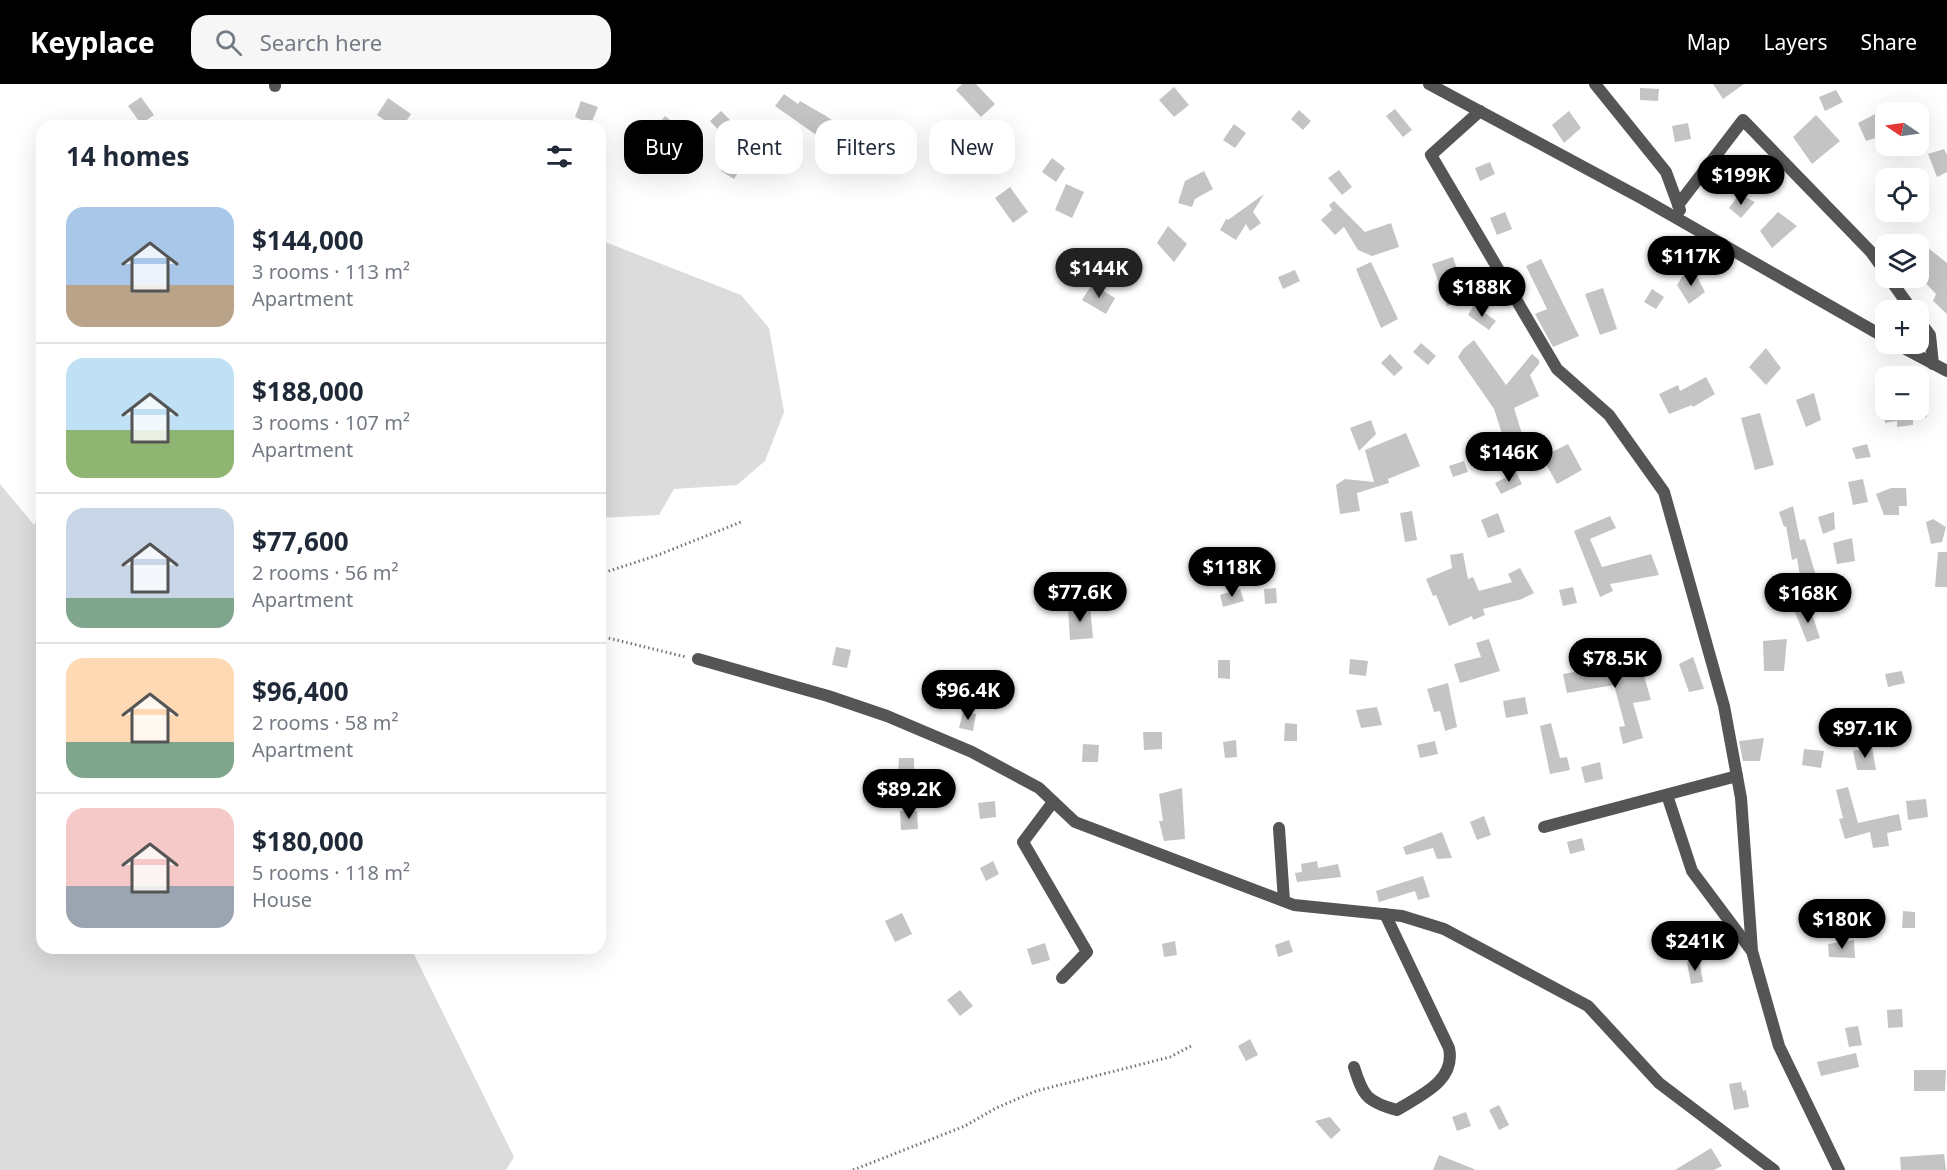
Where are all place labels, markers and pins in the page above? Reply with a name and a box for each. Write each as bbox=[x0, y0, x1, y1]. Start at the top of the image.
pin: $199K bbox=[1699, 155, 1783, 206]
pin: $117K bbox=[1649, 236, 1733, 287]
pin: $144K bbox=[1057, 248, 1141, 299]
pin: $188K bbox=[1440, 267, 1524, 318]
pin: $146K bbox=[1467, 432, 1551, 483]
pin: $118K bbox=[1190, 547, 1274, 598]
pin: $77.6K bbox=[1031, 572, 1129, 623]
pin: $168K bbox=[1766, 573, 1850, 624]
pin: $78.5K bbox=[1566, 638, 1664, 689]
pin: $96.4K bbox=[919, 670, 1017, 721]
pin: $97.1K bbox=[1816, 708, 1914, 759]
pin: $89.2K bbox=[860, 769, 958, 820]
pin: $180K bbox=[1800, 899, 1884, 950]
pin: $241K bbox=[1653, 921, 1737, 972]

